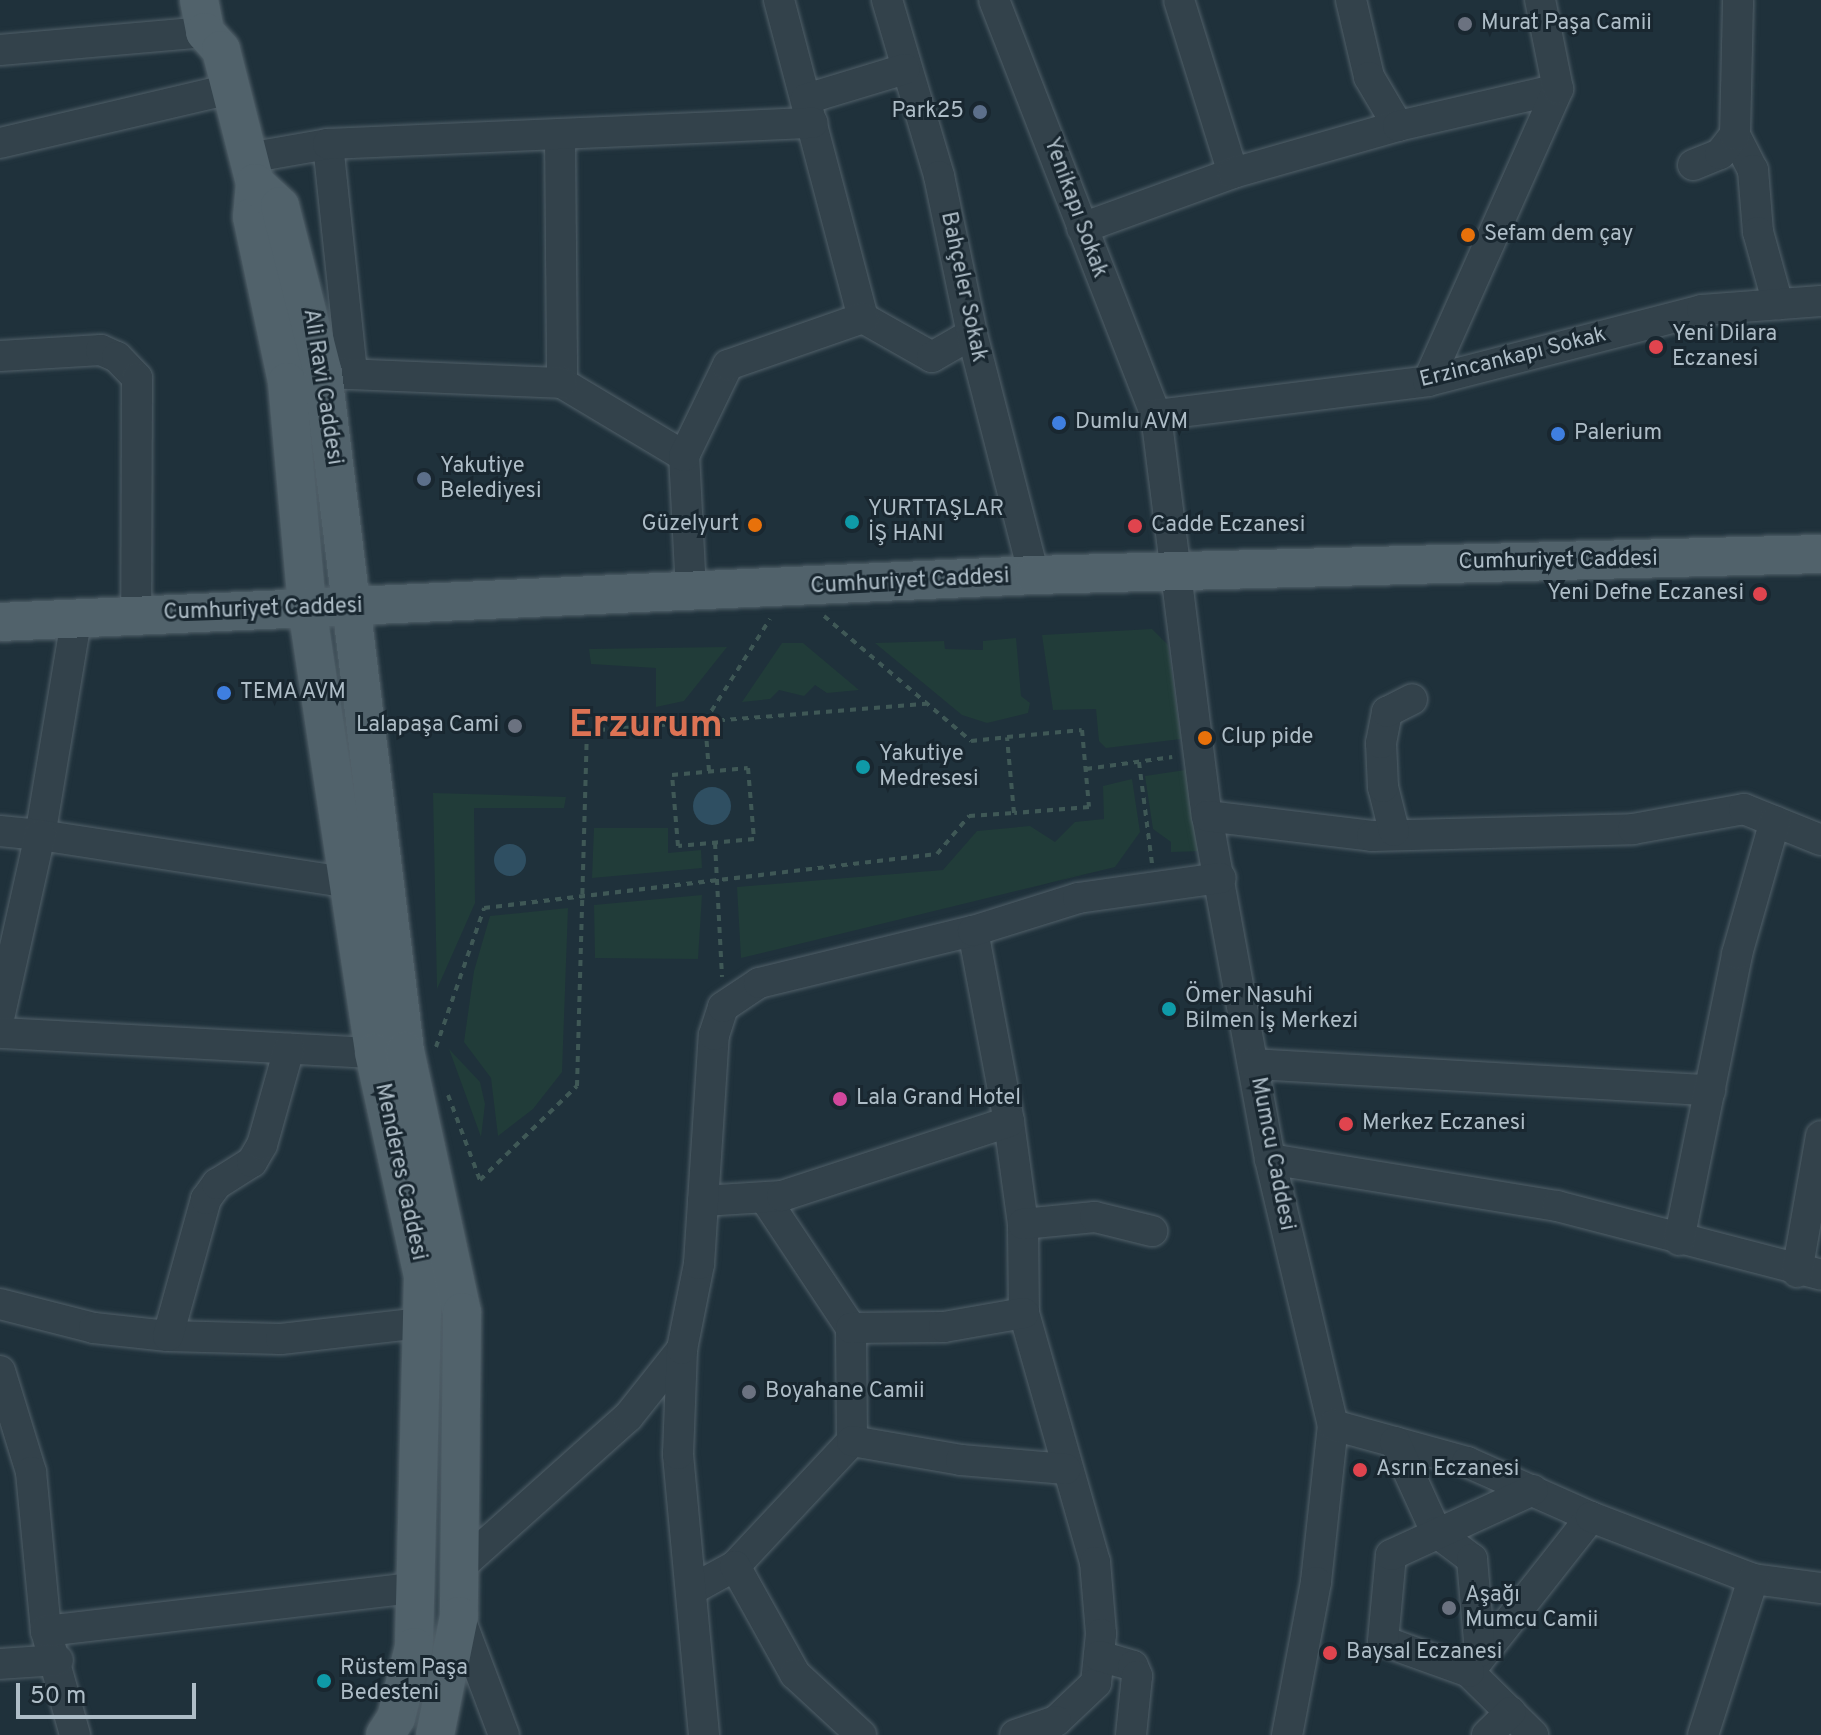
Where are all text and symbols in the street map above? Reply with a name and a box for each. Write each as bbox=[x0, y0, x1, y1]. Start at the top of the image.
place label: Murat Paşa Camii bbox=[1481, 11, 1652, 37]
marker: Murat Paşa Camii bbox=[1456, 15, 1474, 33]
place label: Park25 bbox=[891, 99, 964, 125]
marker: Park25 bbox=[971, 103, 989, 121]
street label: Yenikapı Sokak bbox=[1037, 134, 1113, 282]
street label: Bahçeler Sokak bbox=[934, 209, 992, 365]
place label: Sefam dem çay bbox=[1484, 222, 1633, 248]
marker: Sefam dem çay bbox=[1459, 226, 1477, 244]
street label: Ali Ravi Caddesi bbox=[297, 307, 347, 467]
place label: Yeni Dilara Eczanesi bbox=[1672, 321, 1777, 372]
street label: Erzincankapı Sokak bbox=[1417, 322, 1609, 394]
marker: Yeni Dilara Eczanesi bbox=[1647, 338, 1665, 356]
place label: Dumlu AVM bbox=[1075, 410, 1189, 436]
marker: Dumlu AVM bbox=[1050, 414, 1068, 432]
place label: Palerium bbox=[1574, 421, 1662, 447]
marker: Palerium bbox=[1549, 425, 1567, 443]
place label: Yakutiye Belediyesi bbox=[440, 453, 541, 504]
marker: Yakutiye Belediyesi bbox=[415, 470, 433, 488]
place label: YURTTAŞLAR İŞ HANI bbox=[868, 496, 1004, 548]
place label: Güzelyurt bbox=[642, 512, 739, 538]
marker: YURTTAŞLAR İŞ HANI bbox=[843, 513, 861, 531]
place label: Cadde Eczanesi bbox=[1151, 513, 1305, 539]
marker: Güzelyurt bbox=[746, 516, 764, 534]
marker: Cadde Eczanesi bbox=[1126, 517, 1144, 535]
street label: Cumhuriyet Caddesi bbox=[1458, 546, 1658, 576]
street label: Cumhuriyet Caddesi bbox=[810, 564, 1010, 600]
place label: Yeni Defne Eczanesi bbox=[1547, 581, 1744, 607]
marker: Yeni Defne Eczanesi bbox=[1751, 585, 1769, 603]
street label: Cumhuriyet Caddesi bbox=[163, 593, 363, 627]
place label: TEMA AVM bbox=[240, 680, 348, 706]
marker: TEMA AVM bbox=[215, 684, 233, 702]
district label: Erzurum bbox=[569, 704, 723, 750]
place label: Lalapaşa Cami bbox=[356, 713, 499, 739]
marker: Lalapaşa Cami bbox=[506, 717, 524, 735]
place label: Clup pide bbox=[1221, 725, 1313, 751]
marker: Clup pide bbox=[1196, 729, 1214, 747]
place label: Yakutiye Medresesi bbox=[879, 741, 979, 792]
marker: Yakutiye Medresesi bbox=[854, 758, 872, 776]
place label: Ömer Nasuhi Bilmen İş Merkezi bbox=[1185, 983, 1358, 1034]
marker: Ömer Nasuhi Bilmen İş Merkezi bbox=[1160, 1000, 1178, 1018]
street label: Mumcu Caddesi bbox=[1244, 1075, 1300, 1233]
street label: Menderes Caddesi bbox=[368, 1081, 432, 1263]
place label: Lala Grand Hotel bbox=[856, 1086, 1021, 1112]
marker: Lala Grand Hotel bbox=[831, 1090, 849, 1108]
place label: Merkez Eczanesi bbox=[1362, 1111, 1526, 1137]
marker: Merkez Eczanesi bbox=[1337, 1115, 1355, 1133]
place label: Boyahane Camii bbox=[765, 1379, 925, 1405]
marker: Boyahane Camii bbox=[740, 1383, 758, 1401]
place label: Asrın Eczanesi bbox=[1376, 1457, 1519, 1483]
marker: Asrın Eczanesi bbox=[1351, 1461, 1369, 1479]
place label: Aşağı Mumcu Camii bbox=[1465, 1582, 1598, 1634]
marker: Aşağı Mumcu Camii bbox=[1440, 1599, 1458, 1617]
place label: Baysal Eczanesi bbox=[1346, 1640, 1502, 1666]
marker: Baysal Eczanesi bbox=[1321, 1644, 1339, 1662]
place label: Rüstem Paşa Bedesteni bbox=[340, 1655, 468, 1706]
scale bar bbox=[20, 1667, 200, 1717]
marker: Rüstem Paşa Bedesteni bbox=[315, 1672, 333, 1690]
text: 50 m bbox=[30, 1682, 86, 1712]

